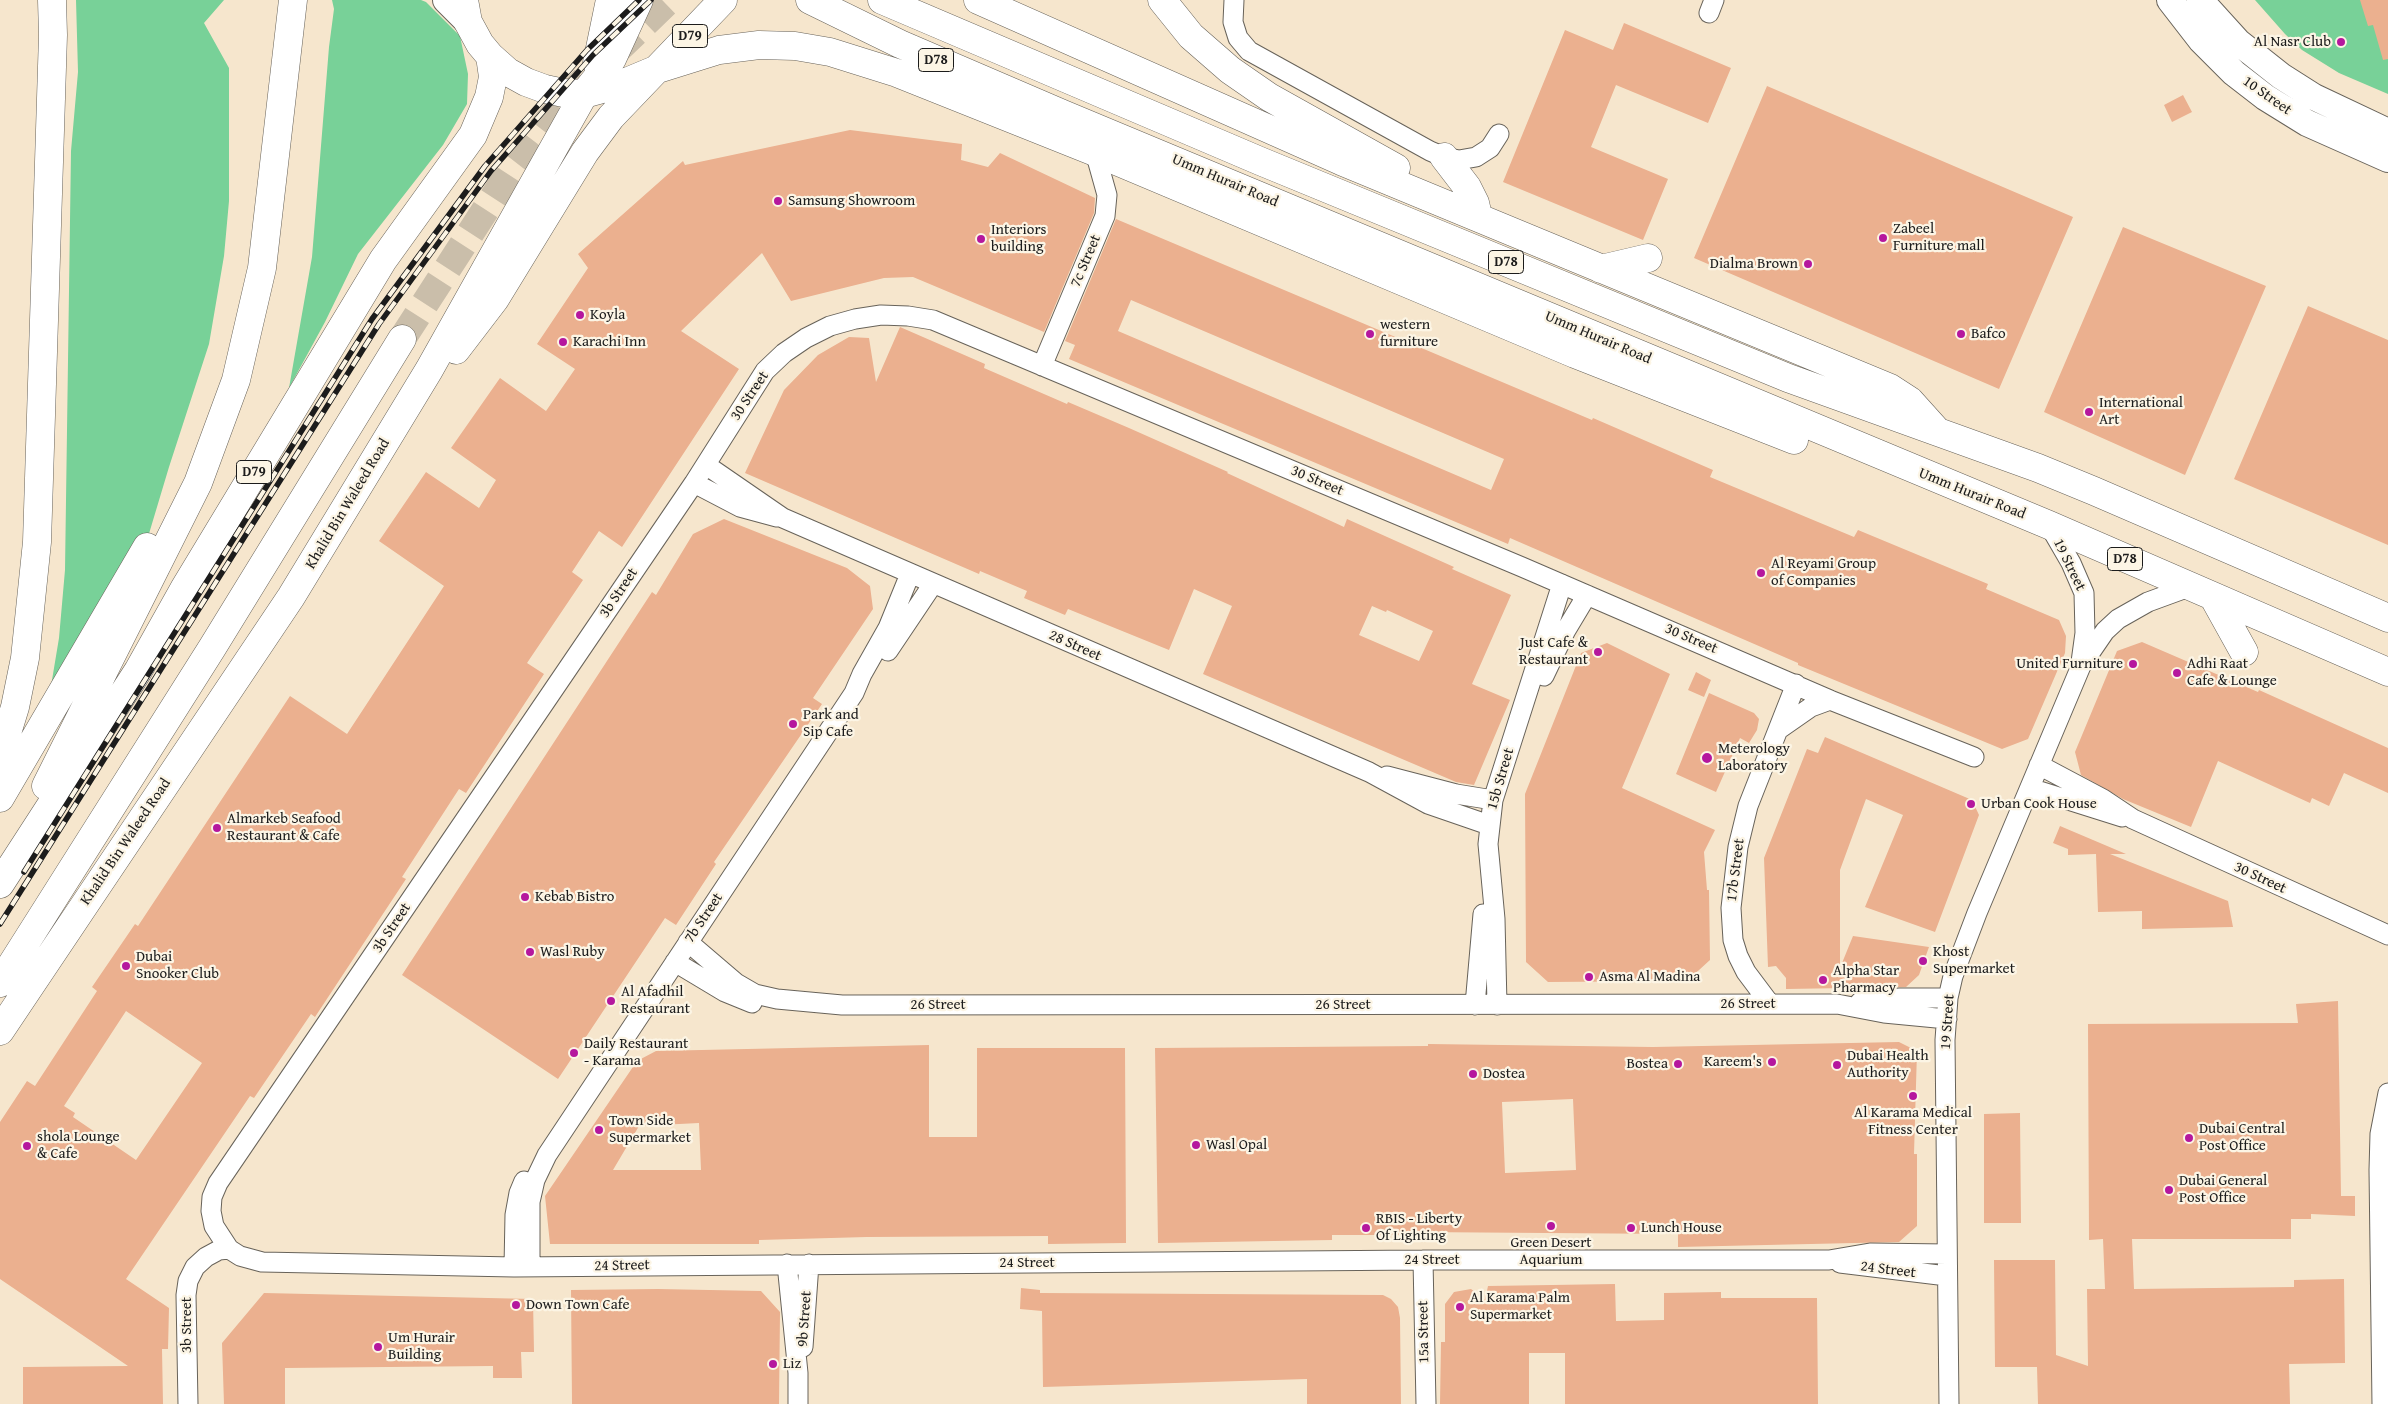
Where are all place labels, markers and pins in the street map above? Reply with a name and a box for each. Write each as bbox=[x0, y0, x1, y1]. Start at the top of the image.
place label: Al Nasr Club bbox=[2254, 33, 2331, 51]
marker: Al Nasr Club bbox=[2335, 36, 2347, 48]
place label: Samsung Showroom bbox=[788, 192, 915, 210]
marker: Samsung Showroom bbox=[772, 195, 784, 207]
place label: Zabeel Furniture mall bbox=[1893, 220, 1985, 255]
place label: Interiors building bbox=[991, 221, 1047, 256]
marker: Zabeel Furniture mall bbox=[1877, 232, 1889, 244]
marker: Interiors building bbox=[975, 233, 987, 245]
place label: Dialma Brown bbox=[1710, 255, 1798, 273]
marker: Dialma Brown bbox=[1802, 258, 1814, 270]
place label: Koyla bbox=[590, 306, 625, 324]
marker: Koyla bbox=[574, 309, 586, 321]
place label: western furniture bbox=[1380, 316, 1438, 351]
place label: Bafco bbox=[1971, 325, 2006, 343]
marker: western furniture bbox=[1364, 328, 1376, 340]
marker: Bafco bbox=[1955, 328, 1967, 340]
place label: Karachi Inn bbox=[573, 333, 646, 351]
marker: Karachi Inn bbox=[557, 336, 569, 348]
place label: International Art bbox=[2099, 394, 2183, 429]
marker: International Art bbox=[2083, 406, 2095, 418]
place label: Al Reyami Group of Companies bbox=[1771, 555, 1876, 590]
marker: Al Reyami Group of Companies bbox=[1755, 567, 1767, 579]
place label: Just Cafe & Restaurant bbox=[1519, 634, 1588, 669]
marker: Just Cafe & Restaurant bbox=[1592, 646, 1604, 658]
place label: United Furniture bbox=[2016, 655, 2123, 673]
place label: Adhi Raat Cafe & Lounge bbox=[2187, 655, 2277, 690]
marker: United Furniture bbox=[2127, 658, 2139, 670]
marker: Adhi Raat Cafe & Lounge bbox=[2171, 667, 2183, 679]
place label: Park and Sip Cafe bbox=[803, 706, 859, 741]
marker: Park and Sip Cafe bbox=[787, 718, 799, 730]
place label: Meterology Laboratory bbox=[1718, 740, 1790, 775]
marker: Meterology Laboratory bbox=[1700, 751, 1714, 765]
place label: Urban Cook House bbox=[1981, 795, 2097, 813]
marker: Urban Cook House bbox=[1965, 798, 1977, 810]
place label: Almarkeb Seafood Restaurant & Cafe bbox=[227, 810, 341, 845]
marker: Almarkeb Seafood Restaurant & Cafe bbox=[211, 822, 223, 834]
place label: Kebab Bistro bbox=[535, 888, 614, 906]
marker: Kebab Bistro bbox=[519, 891, 531, 903]
place label: Wasl Ruby bbox=[540, 943, 605, 961]
place label: Khost Supermarket bbox=[1933, 943, 2015, 978]
marker: Wasl Ruby bbox=[524, 946, 536, 958]
place label: Dubai Snooker Club bbox=[136, 948, 219, 983]
marker: Khost Supermarket bbox=[1917, 955, 1929, 967]
marker: Dubai Snooker Club bbox=[120, 960, 132, 972]
place label: Alpha Star Pharmacy bbox=[1833, 962, 1899, 997]
place label: Asma Al Madina bbox=[1599, 968, 1700, 986]
marker: Asma Al Madina bbox=[1583, 971, 1595, 983]
marker: Alpha Star Pharmacy bbox=[1817, 974, 1829, 986]
place label: Al Afadhil Restaurant bbox=[621, 983, 690, 1018]
marker: Al Afadhil Restaurant bbox=[605, 995, 617, 1007]
place label: Daily Restaurant - Karama bbox=[584, 1035, 688, 1070]
marker: Daily Restaurant - Karama bbox=[568, 1047, 580, 1059]
place label: Dubai Health Authority bbox=[1847, 1047, 1929, 1082]
place label: Kareem's bbox=[1704, 1053, 1762, 1071]
place label: Bostea bbox=[1626, 1055, 1668, 1073]
marker: Kareem's bbox=[1766, 1056, 1778, 1068]
marker: Bostea bbox=[1672, 1058, 1684, 1070]
marker: Dubai Health Authority bbox=[1831, 1059, 1843, 1071]
place label: Dostea bbox=[1483, 1065, 1525, 1083]
marker: Dostea bbox=[1467, 1068, 1479, 1080]
marker: Al Karama Medical Fitness Center bbox=[1907, 1090, 1919, 1102]
place label: Al Karama Medical Fitness Center bbox=[1854, 1104, 1972, 1139]
place label: Town Side Supermarket bbox=[609, 1112, 691, 1147]
place label: Dubai Central Post Office bbox=[2199, 1120, 2285, 1155]
marker: Town Side Supermarket bbox=[593, 1124, 605, 1136]
place label: shola Lounge & Cafe bbox=[37, 1128, 120, 1163]
marker: Dubai Central Post Office bbox=[2183, 1132, 2195, 1144]
place label: Wasl Opal bbox=[1206, 1136, 1267, 1154]
marker: Wasl Opal bbox=[1190, 1139, 1202, 1151]
marker: shola Lounge & Cafe bbox=[21, 1140, 33, 1152]
place label: Dubai General Post Office bbox=[2179, 1172, 2267, 1207]
marker: Dubai General Post Office bbox=[2163, 1184, 2175, 1196]
place label: RBIS - Liberty Of Lighting bbox=[1376, 1210, 1462, 1245]
place label: Lunch House bbox=[1641, 1219, 1722, 1237]
marker: Green Desert Aquarium bbox=[1545, 1220, 1557, 1232]
marker: RBIS - Liberty Of Lighting bbox=[1360, 1222, 1372, 1234]
marker: Lunch House bbox=[1625, 1222, 1637, 1234]
place label: Green Desert Aquarium bbox=[1510, 1234, 1592, 1269]
place label: Al Karama Palm Supermarket bbox=[1470, 1289, 1570, 1324]
place label: Down Town Cafe bbox=[526, 1296, 630, 1314]
marker: Down Town Cafe bbox=[510, 1299, 522, 1311]
marker: Al Karama Palm Supermarket bbox=[1454, 1301, 1466, 1313]
place label: Um Hurair Building bbox=[388, 1329, 455, 1364]
marker: Um Hurair Building bbox=[372, 1341, 384, 1353]
place label: Liz bbox=[783, 1355, 801, 1373]
marker: Liz bbox=[767, 1358, 779, 1370]

